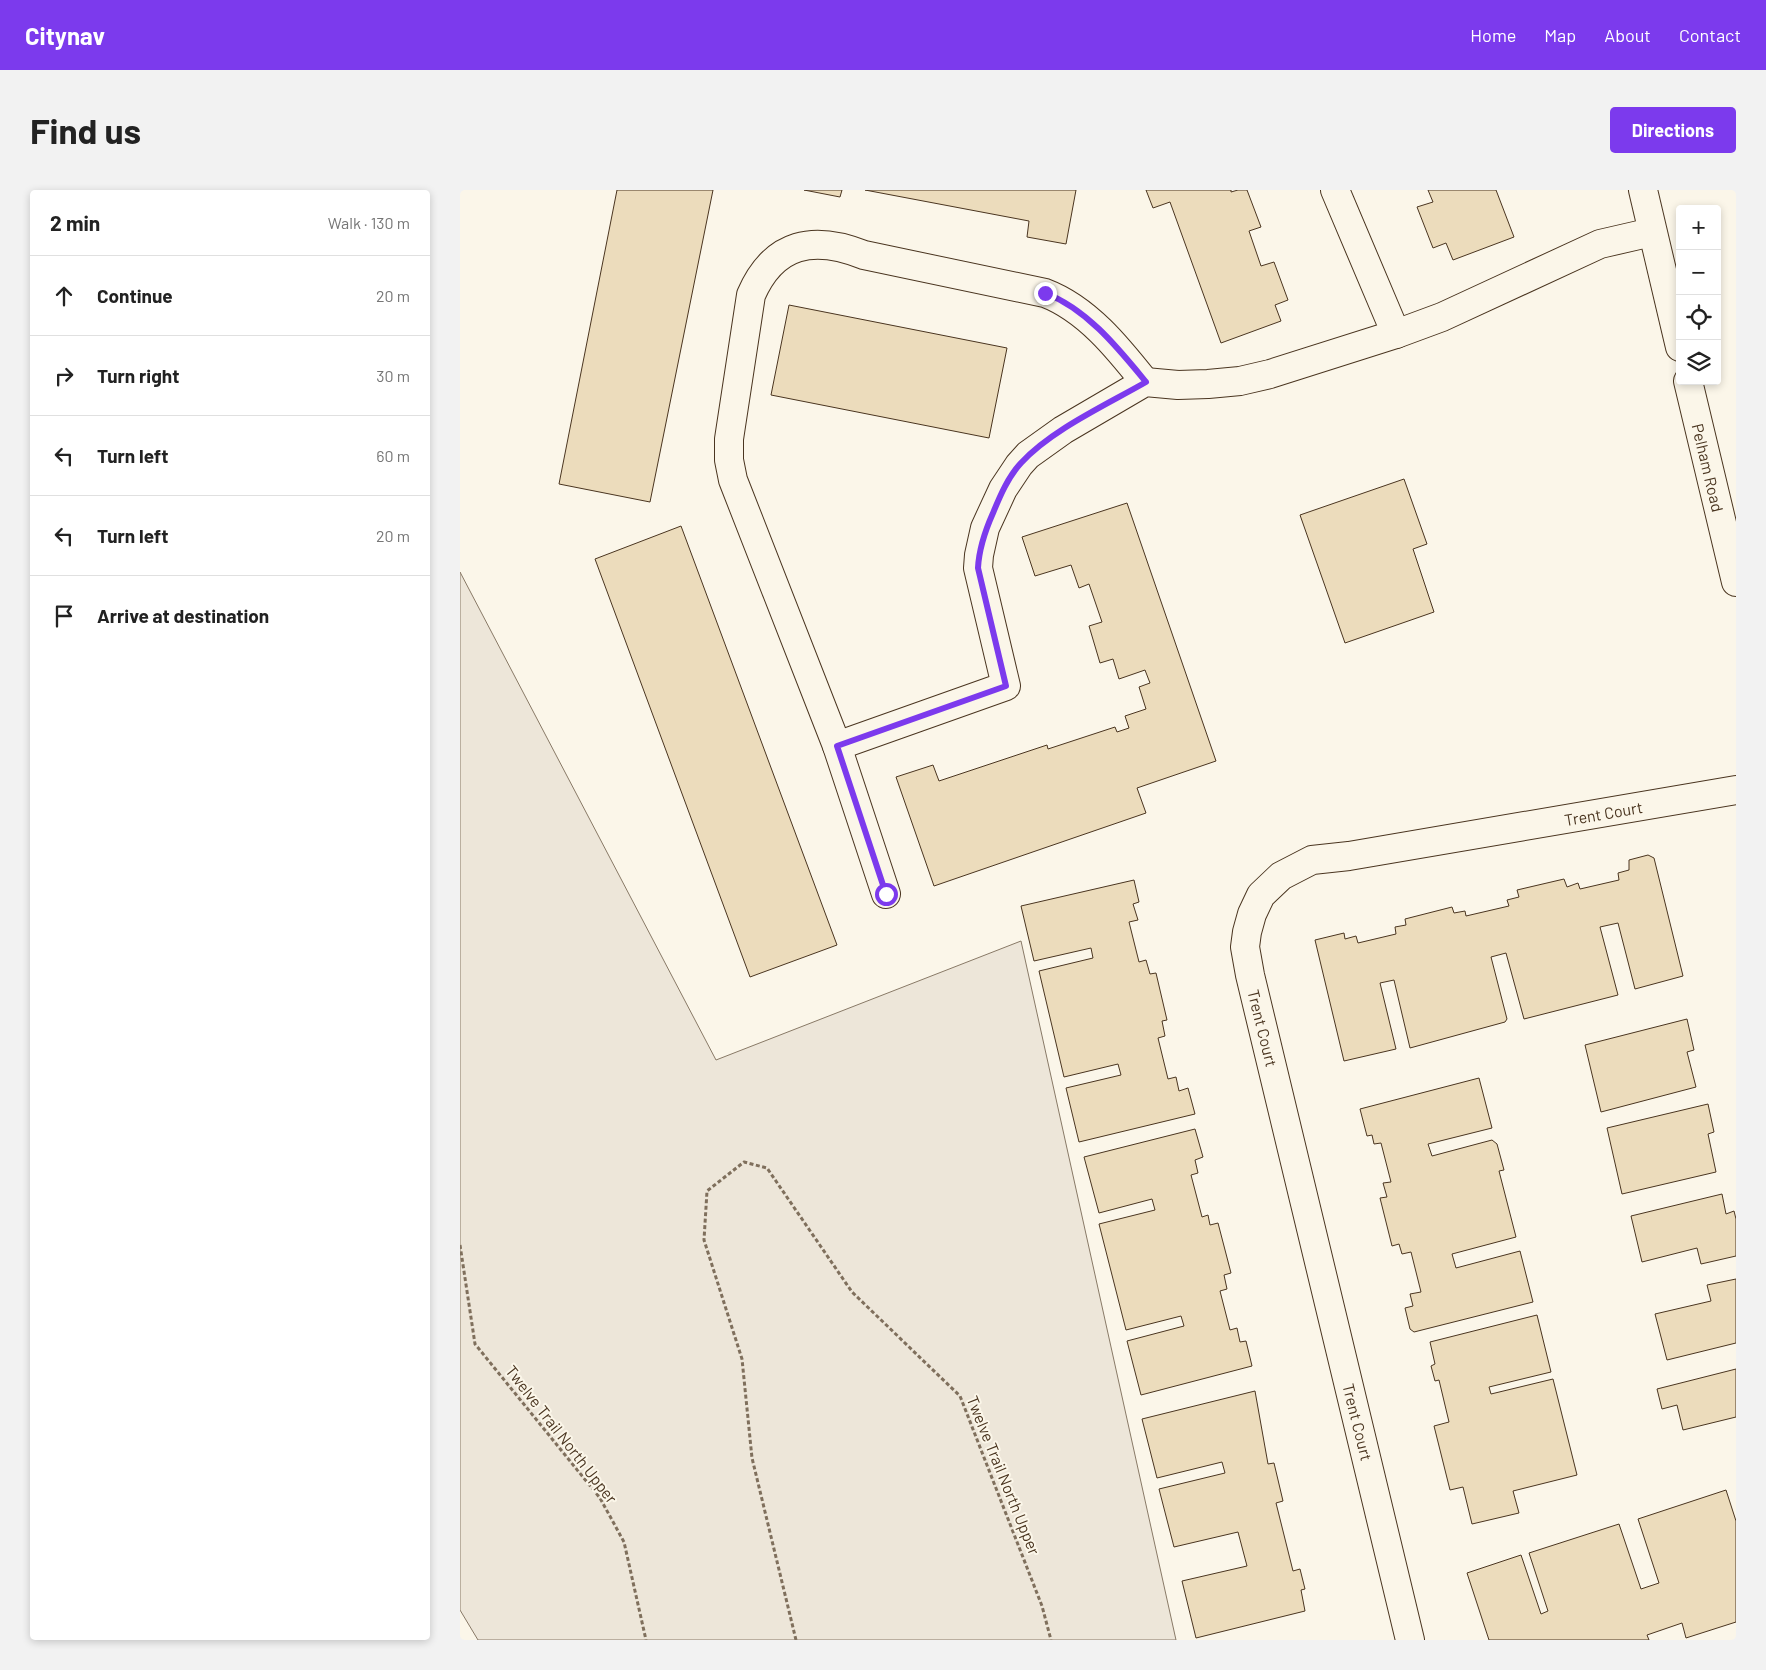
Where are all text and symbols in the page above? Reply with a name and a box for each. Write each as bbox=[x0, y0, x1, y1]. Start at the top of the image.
text: Citynav bbox=[25, 21, 105, 50]
text: Home bbox=[1470, 24, 1516, 46]
text: Map bbox=[1544, 24, 1576, 46]
text: About bbox=[1604, 24, 1651, 46]
text: Contact bbox=[1679, 24, 1741, 46]
button: Directions bbox=[1610, 107, 1736, 153]
text: Find us bbox=[30, 109, 141, 151]
map controls bbox=[1676, 205, 1721, 385]
button: + bbox=[1676, 205, 1721, 250]
text: 2 min bbox=[50, 210, 100, 235]
text: Walk · 130 m bbox=[328, 213, 410, 232]
button: − bbox=[1676, 250, 1721, 295]
icon: ahead bbox=[50, 282, 78, 310]
route end bbox=[1034, 282, 1057, 305]
text: Continue bbox=[97, 284, 173, 307]
text: 20 m bbox=[376, 286, 410, 305]
button: locate bbox=[1676, 295, 1721, 340]
button: layers bbox=[1676, 340, 1721, 385]
icon: right bbox=[50, 362, 78, 390]
text: Turn right bbox=[97, 364, 179, 387]
text: 30 m bbox=[376, 366, 410, 385]
street label: Pelham Road bbox=[1689, 422, 1728, 514]
icon: left bbox=[50, 442, 78, 470]
text: Turn left bbox=[97, 444, 168, 467]
text: 60 m bbox=[376, 446, 410, 465]
icon: left bbox=[50, 522, 78, 550]
text: Turn left bbox=[97, 524, 168, 547]
text: 20 m bbox=[376, 526, 410, 545]
icon: arrive bbox=[50, 602, 78, 630]
text: Arrive at destination bbox=[97, 604, 269, 627]
street label: Trent Court bbox=[1563, 797, 1644, 829]
route start bbox=[875, 883, 898, 906]
street label: Trent Court bbox=[1244, 987, 1282, 1069]
street label: Twelve Trail North Upper bbox=[502, 1361, 622, 1507]
street label: Trent Court bbox=[1339, 1381, 1377, 1463]
street label: Twelve Trail North Upper bbox=[963, 1393, 1045, 1557]

